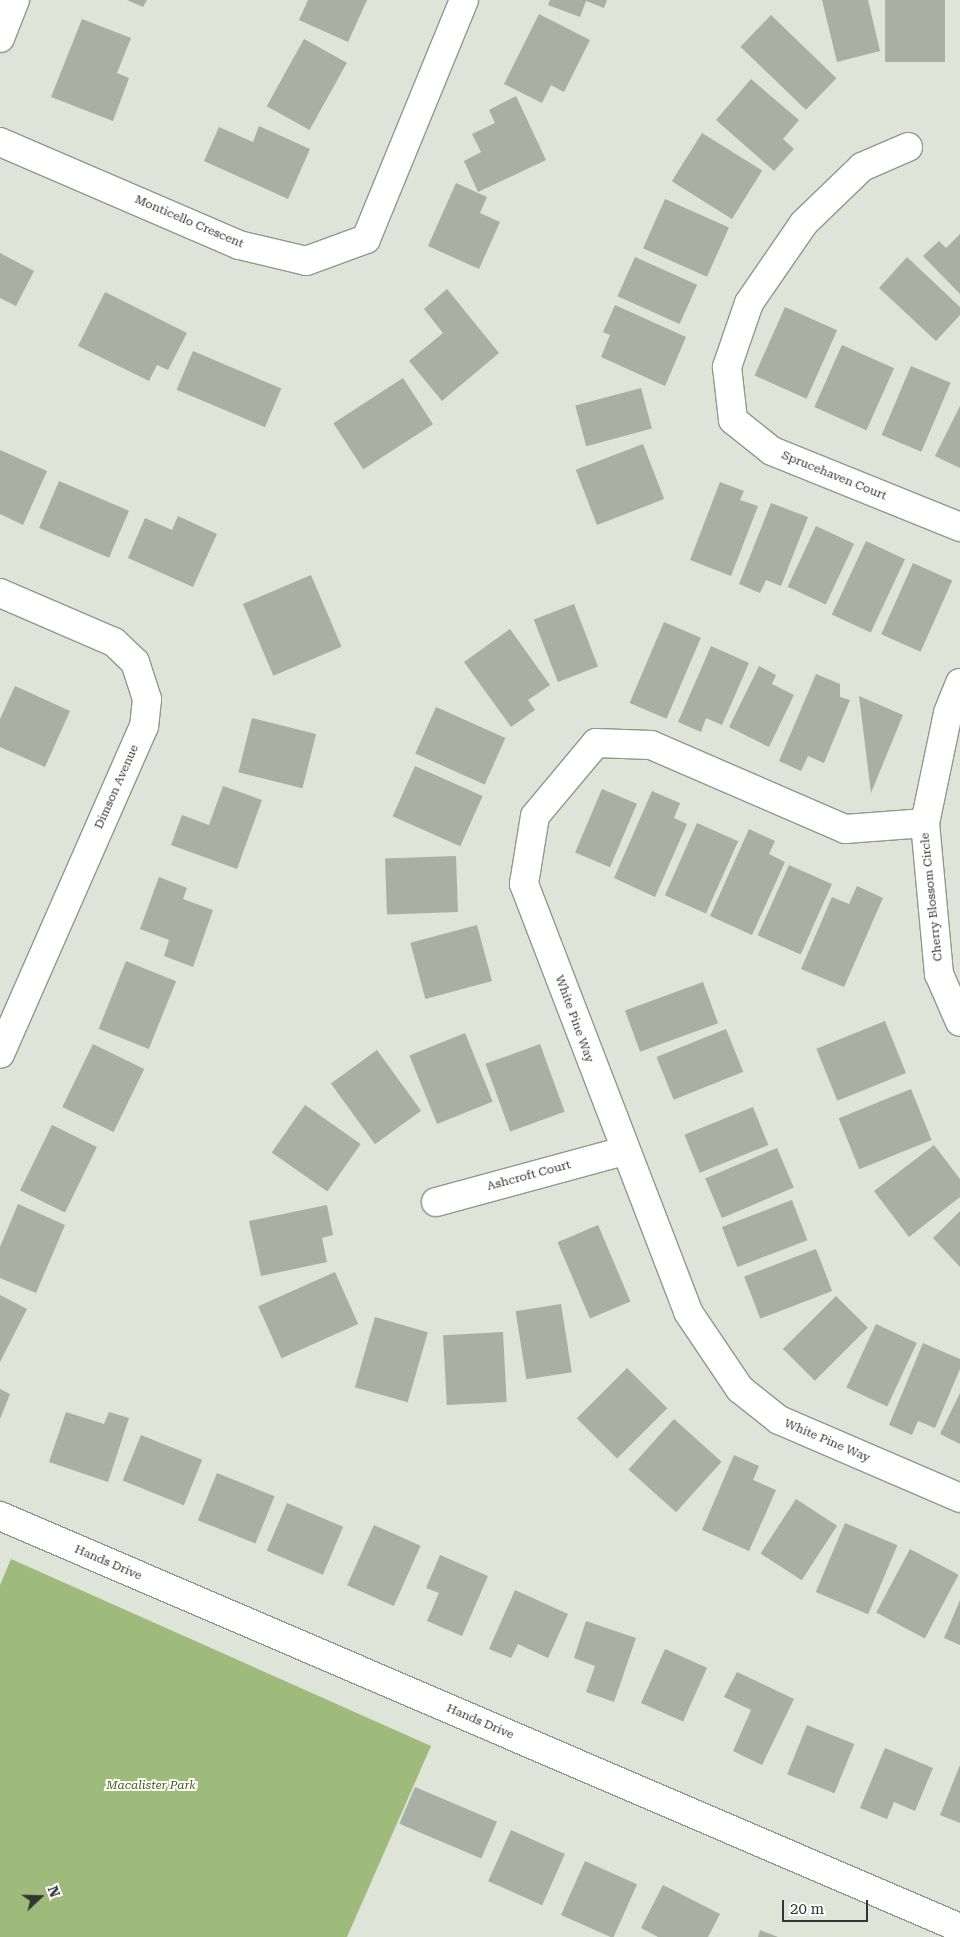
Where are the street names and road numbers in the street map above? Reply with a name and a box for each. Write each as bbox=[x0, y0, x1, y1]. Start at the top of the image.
street label: Monticello Crescent bbox=[132, 193, 246, 251]
street label: Sprucehaven Court bbox=[779, 448, 889, 504]
street label: Dimson Avenue bbox=[92, 743, 142, 831]
street label: Cherry Blossom Circle bbox=[918, 832, 946, 962]
street label: White Pine Way bbox=[552, 973, 596, 1065]
street label: Ashcroft Court bbox=[485, 1158, 573, 1194]
street label: White Pine Way bbox=[782, 1416, 872, 1466]
street label: Hands Drive bbox=[72, 1542, 144, 1584]
street label: Hands Drive bbox=[444, 1701, 516, 1743]

